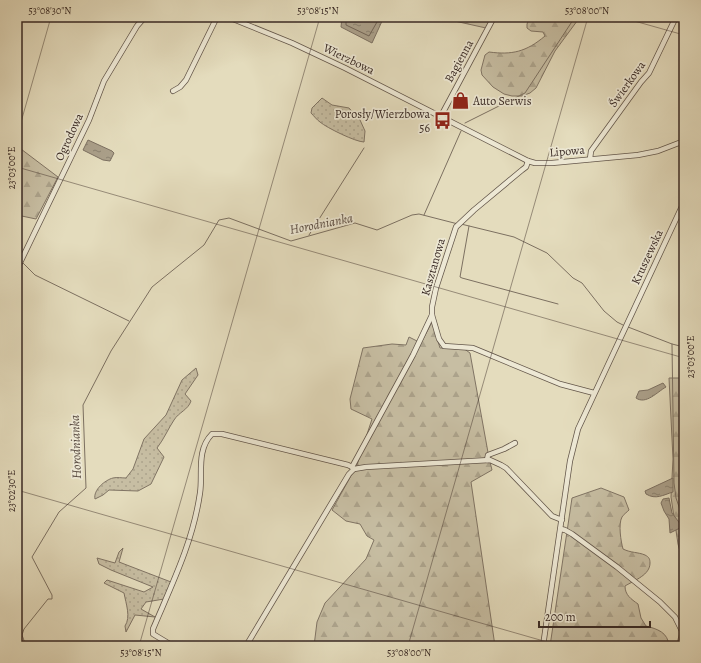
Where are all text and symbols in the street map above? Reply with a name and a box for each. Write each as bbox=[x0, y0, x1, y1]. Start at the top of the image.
text: 53°08'30"N bbox=[28, 4, 72, 17]
text: 53°08'15"N bbox=[297, 4, 339, 17]
text: 53°08'00"N bbox=[565, 4, 609, 17]
street label: Bagienna bbox=[441, 37, 477, 85]
street label: Wierzbowa bbox=[320, 39, 378, 78]
street label: Świerkowa bbox=[605, 57, 649, 110]
shop icon: Auto Serwis bbox=[450, 91, 470, 111]
place label: Auto Serwis bbox=[472, 93, 532, 109]
place label: Porosły/Wierzbowa 56 bbox=[335, 106, 430, 136]
street label: Ogrodowa bbox=[51, 110, 87, 163]
bus stop icon: Porosły/Wierzbowa 56 bbox=[433, 111, 453, 131]
street label: Lipowa bbox=[549, 141, 586, 161]
text: 23°03'00"E bbox=[5, 147, 18, 189]
water label: Horodnianka bbox=[288, 209, 354, 238]
street label: Kruszewska bbox=[627, 227, 667, 287]
street label: Kasztanowa bbox=[417, 236, 449, 298]
text: 23°03'00"E bbox=[684, 336, 697, 378]
water label: Horodnianka bbox=[66, 415, 85, 479]
text: 23°02'30"E bbox=[5, 470, 18, 512]
scale bar bbox=[539, 603, 650, 629]
text: 200 m bbox=[545, 609, 576, 625]
text: 53°08'15"N bbox=[120, 646, 162, 659]
text: 53°08'00"N bbox=[387, 646, 431, 659]

